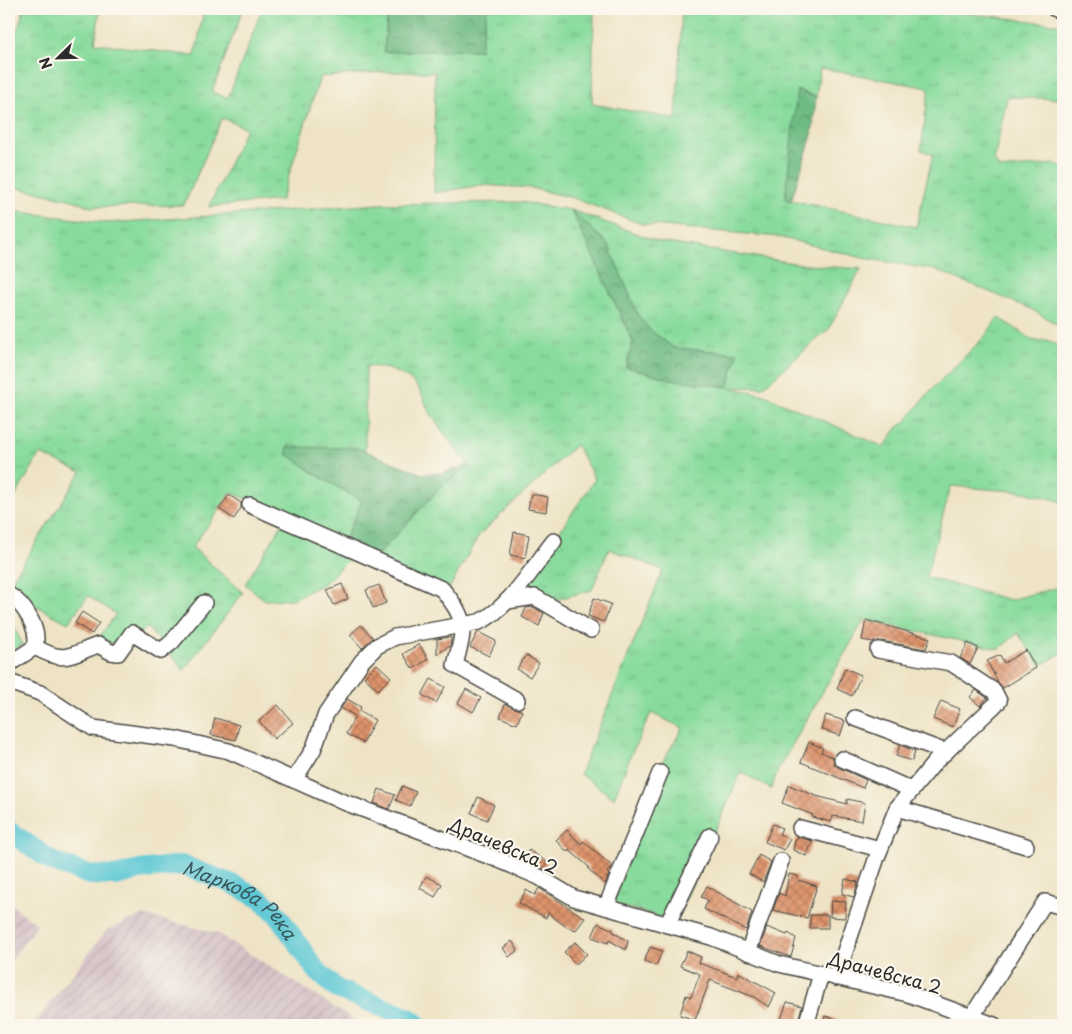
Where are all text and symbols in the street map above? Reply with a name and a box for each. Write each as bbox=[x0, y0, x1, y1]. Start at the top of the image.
north arrow bbox=[32, 32, 82, 82]
text: N bbox=[34, 54, 57, 72]
street label: Драчевска 2 bbox=[444, 809, 563, 880]
water label: Маркова Река bbox=[179, 853, 305, 946]
street label: Драчевска 2 bbox=[824, 944, 945, 1000]

